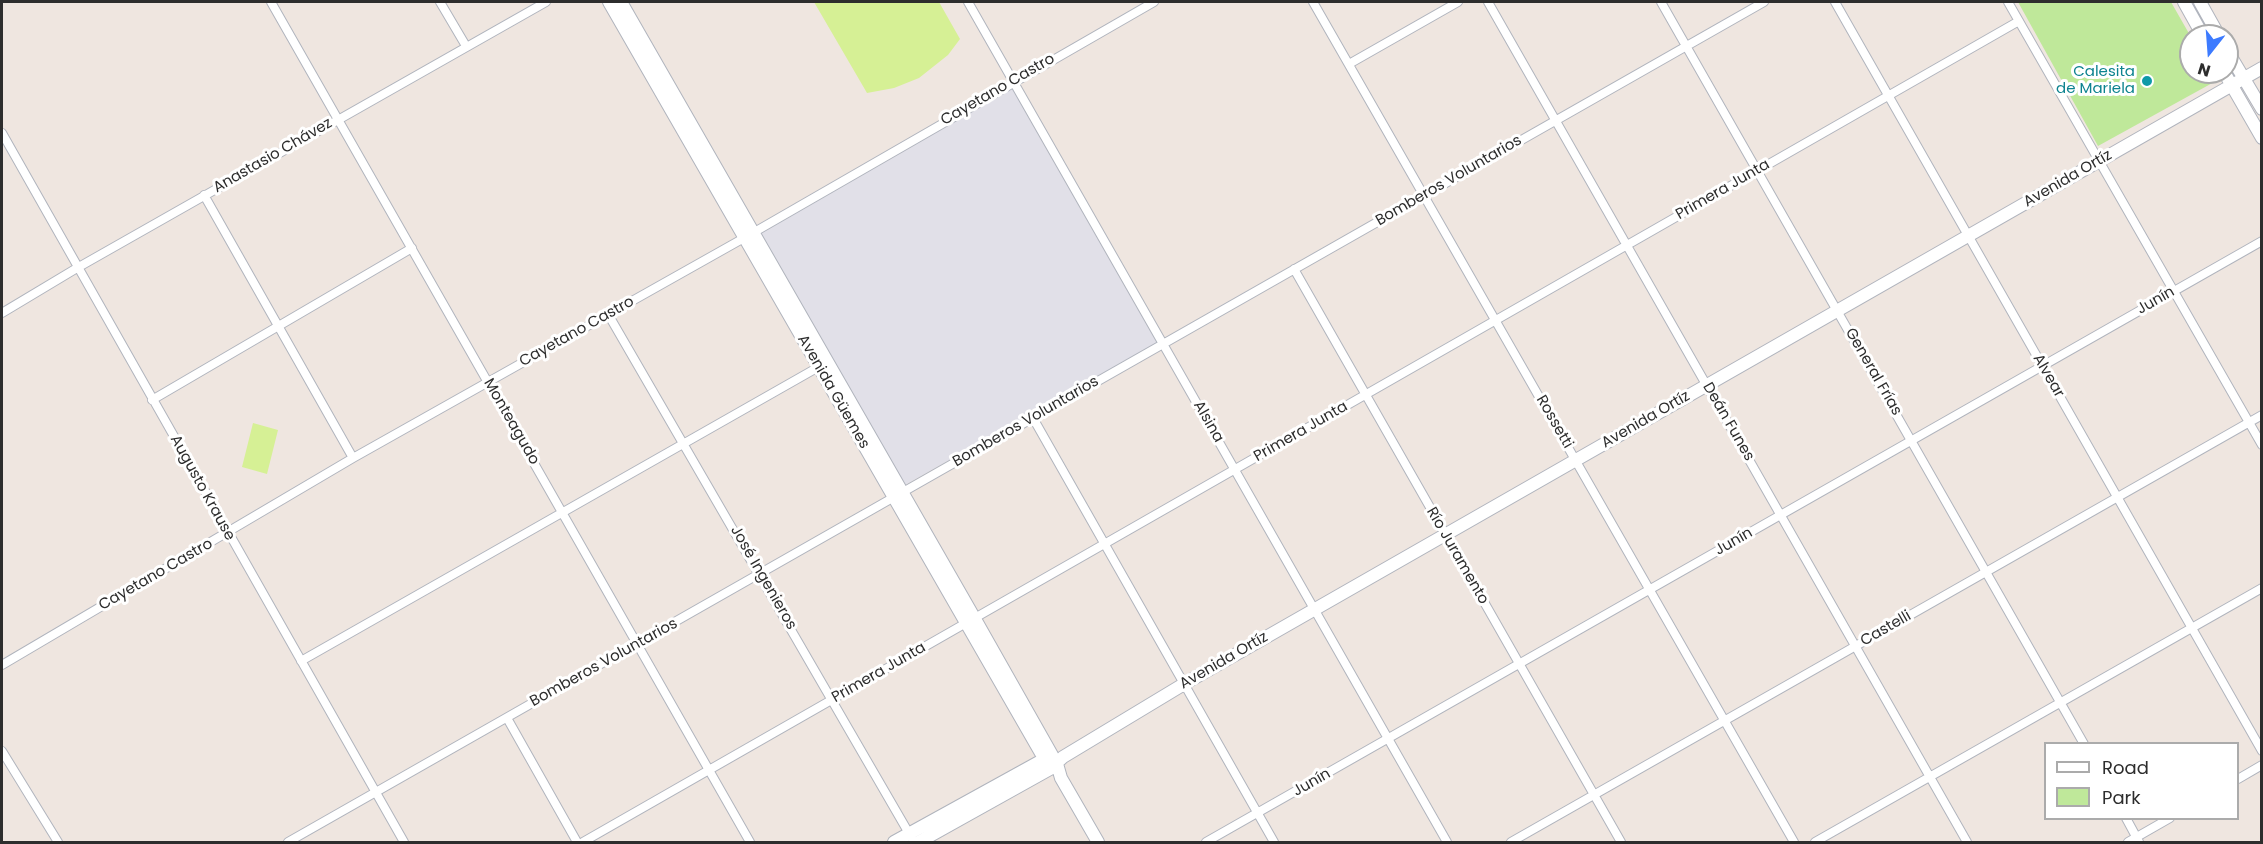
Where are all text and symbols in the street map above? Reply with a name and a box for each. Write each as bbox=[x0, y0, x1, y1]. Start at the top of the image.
north arrow bbox=[2179, 24, 2239, 84]
street label: Cayetano Castro bbox=[938, 50, 1058, 130]
text: N bbox=[2195, 57, 2213, 83]
place label: Calesita de Mariela bbox=[2056, 63, 2135, 98]
marker: Calesita de Mariela bbox=[2140, 74, 2154, 88]
street label: Anastasio Chávez bbox=[210, 115, 336, 197]
street label: Bomberos Voluntarios bbox=[1373, 132, 1525, 230]
street label: Avenida Ortíz bbox=[2021, 147, 2115, 211]
street label: Primera Junta bbox=[1673, 156, 1773, 224]
street label: Junín bbox=[2134, 283, 2178, 319]
street label: Cayetano Castro bbox=[516, 293, 638, 371]
street label: General Frías bbox=[1841, 325, 1905, 419]
street label: Avenida Güemes bbox=[793, 332, 873, 452]
street label: Alvear bbox=[2028, 351, 2068, 401]
street label: Bomberos Voluntarios bbox=[950, 373, 1102, 471]
street label: Monteagudo bbox=[479, 376, 543, 468]
street label: Deán Funes bbox=[1698, 380, 1758, 464]
street label: Avenida Ortíz bbox=[1599, 388, 1693, 452]
street label: Rossetti bbox=[1532, 392, 1576, 452]
street label: Alsina bbox=[1189, 398, 1227, 446]
street label: Primera Junta bbox=[1251, 398, 1351, 466]
street label: Augusto Krause bbox=[166, 432, 238, 544]
street label: Río Juramento bbox=[1422, 504, 1492, 608]
street label: José Ingenieros bbox=[726, 523, 800, 633]
street label: Junín bbox=[1712, 524, 1756, 560]
street label: Cayetano Castro bbox=[96, 535, 216, 615]
street label: Castelli bbox=[1858, 607, 1914, 651]
street label: Bomberos Voluntarios bbox=[527, 615, 681, 711]
street label: Avenida Ortíz bbox=[1177, 629, 1271, 693]
street label: Primera Junta bbox=[829, 639, 929, 707]
legend bbox=[2044, 742, 2239, 820]
text: Road bbox=[2102, 755, 2149, 780]
street label: Junín bbox=[1290, 765, 1334, 801]
text: Park bbox=[2102, 785, 2141, 810]

